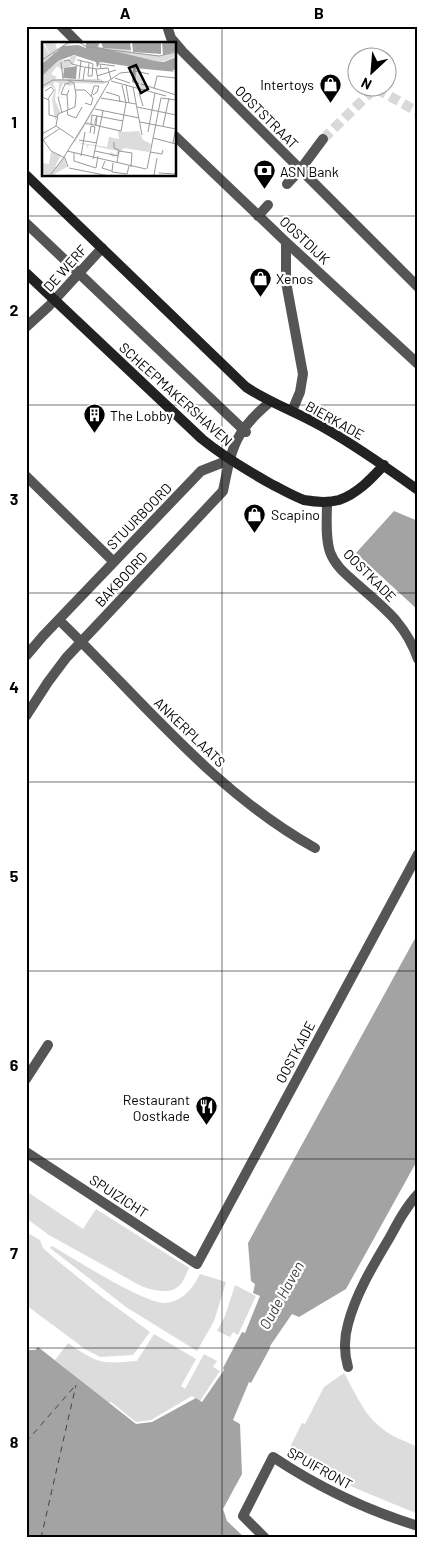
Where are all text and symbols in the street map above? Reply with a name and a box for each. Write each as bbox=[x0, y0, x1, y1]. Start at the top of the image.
text: A bbox=[120, 3, 131, 22]
text: B bbox=[314, 3, 324, 22]
inset map bbox=[42, 42, 176, 176]
north arrow bbox=[346, 48, 396, 98]
shop icon: Intertoys bbox=[318, 72, 342, 103]
text: N bbox=[358, 74, 374, 94]
place label: Intertoys bbox=[260, 76, 314, 93]
street label: OOSTSTRAAT bbox=[232, 82, 302, 152]
text: 1 bbox=[11, 112, 17, 131]
bank icon: ASN Bank bbox=[252, 159, 276, 190]
place label: ASN Bank bbox=[280, 163, 339, 180]
street label: OOSTDIJK bbox=[276, 213, 334, 268]
street label: DE WERF bbox=[40, 241, 90, 295]
shop icon: Xenos bbox=[248, 266, 272, 297]
place label: Xenos bbox=[276, 270, 314, 287]
text: 2 bbox=[10, 300, 19, 319]
street label: SCHEEPMAKERSHAVEN bbox=[116, 339, 236, 449]
street label: BIERKADE bbox=[303, 397, 367, 443]
building icon: The Lobby bbox=[82, 403, 106, 434]
place label: The Lobby bbox=[110, 407, 173, 424]
street label: STUURBOORD bbox=[103, 479, 175, 553]
text: 3 bbox=[10, 489, 18, 508]
shop icon: Scapino bbox=[243, 502, 267, 533]
place label: Scapino bbox=[271, 506, 320, 523]
street label: OOSTKADE bbox=[340, 545, 400, 605]
street label: BAKBOORD bbox=[91, 548, 151, 610]
text: 4 bbox=[9, 677, 19, 696]
street label: ANKERPLAATS bbox=[151, 694, 229, 770]
text: 5 bbox=[10, 866, 19, 885]
street label: OOSTKADE bbox=[272, 1018, 318, 1086]
text: 6 bbox=[10, 1055, 19, 1074]
place label: Restaurant Oostkade bbox=[123, 1091, 190, 1124]
restaurant icon: Restaurant Oostkade bbox=[194, 1095, 218, 1126]
street label: SPUIZICHT bbox=[87, 1171, 151, 1221]
text: 7 bbox=[10, 1243, 18, 1262]
water label: Oude Haven bbox=[255, 1258, 307, 1332]
text: 8 bbox=[10, 1432, 19, 1451]
street label: SPUIFRONT bbox=[284, 1443, 356, 1493]

